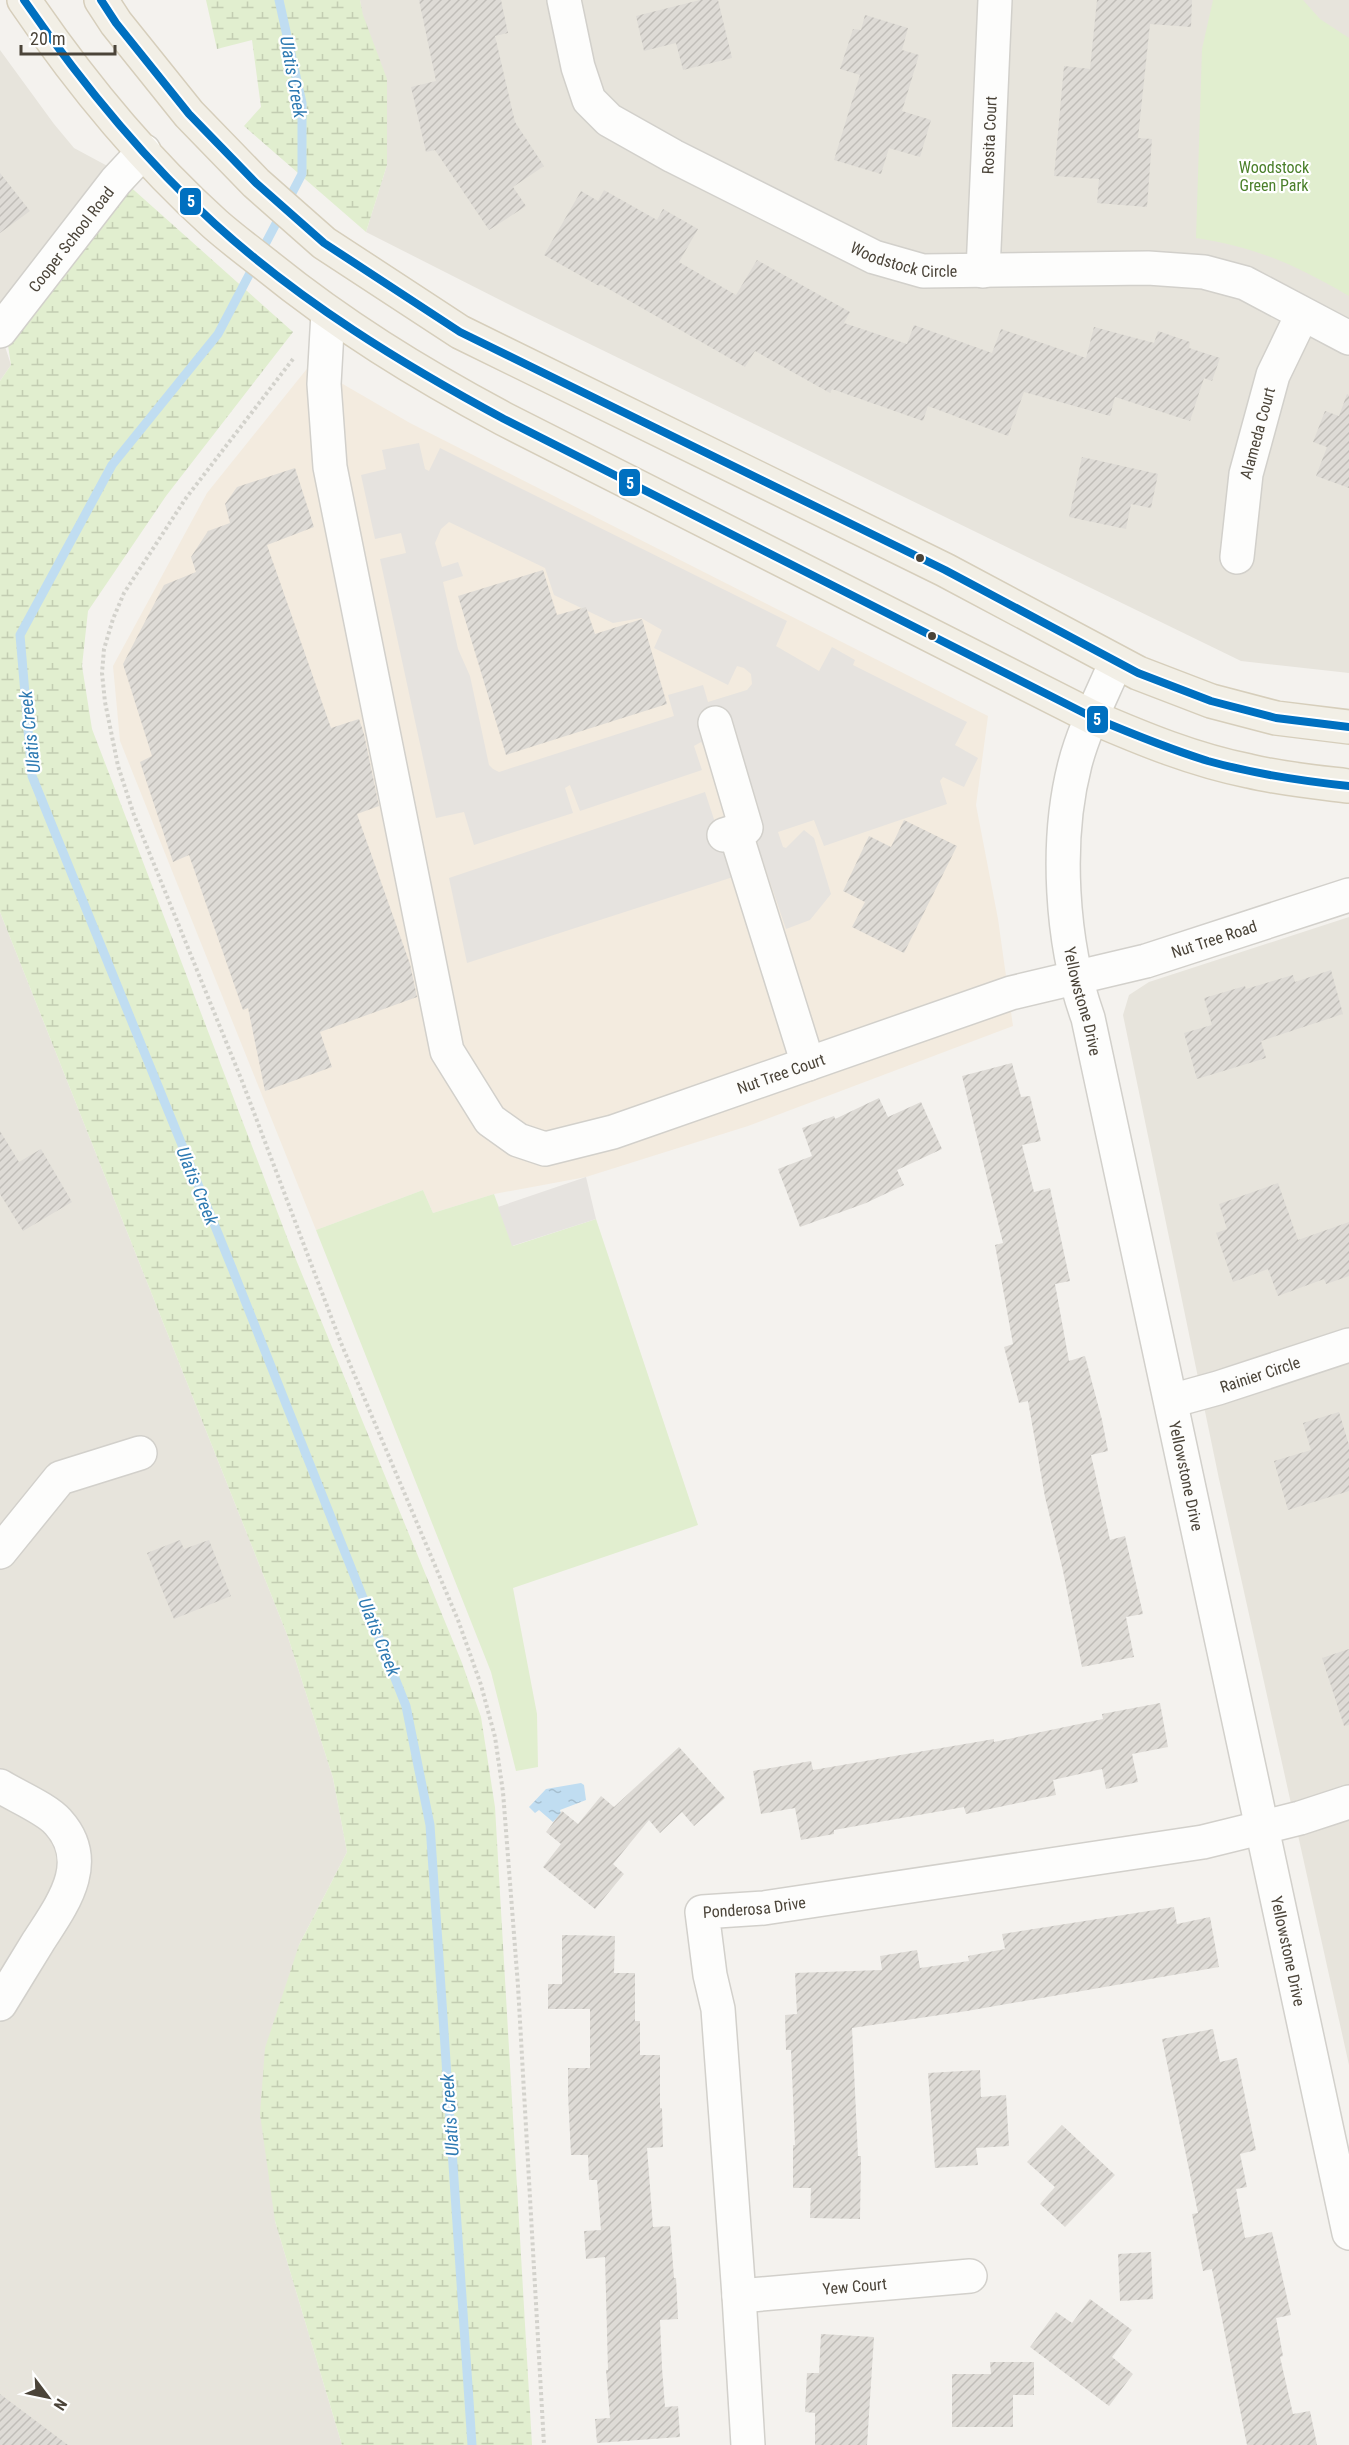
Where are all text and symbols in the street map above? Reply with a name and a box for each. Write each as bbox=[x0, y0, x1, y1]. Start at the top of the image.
scale bar bbox=[21, 18, 116, 56]
text: 20 m bbox=[30, 28, 65, 49]
water label: Ulatis Creek bbox=[276, 34, 311, 121]
street label: Rosita Court bbox=[978, 95, 1001, 175]
park label: Woodstock Green Park bbox=[1239, 158, 1310, 195]
street label: Cooper School Road bbox=[25, 183, 118, 296]
line badge: 5 bbox=[179, 187, 202, 216]
text: 5 bbox=[187, 192, 195, 211]
street label: Woodstock Circle bbox=[847, 238, 957, 281]
street label: Alameda Court bbox=[1236, 385, 1279, 481]
line badge: 5 bbox=[618, 468, 641, 497]
text: 5 bbox=[626, 474, 634, 493]
unlabelled marker bbox=[914, 552, 926, 564]
unlabelled marker bbox=[926, 630, 938, 642]
water label: Ulatis Creek bbox=[15, 689, 44, 774]
line badge: 5 bbox=[1086, 705, 1109, 734]
text: 5 bbox=[1093, 710, 1101, 729]
street label: Nut Tree Road bbox=[1169, 917, 1259, 962]
street label: Yellowstone Drive bbox=[1060, 945, 1105, 1058]
street label: Nut Tree Court bbox=[735, 1050, 828, 1098]
water label: Ulatis Creek bbox=[172, 1144, 223, 1229]
street label: Rainier Circle bbox=[1218, 1353, 1303, 1397]
street label: Yellowstone Drive bbox=[1165, 1419, 1207, 1533]
water label: Ulatis Creek bbox=[354, 1595, 405, 1680]
street label: Ponderosa Drive bbox=[702, 1893, 807, 1922]
street label: Yellowstone Drive bbox=[1267, 1894, 1309, 2008]
water label: Ulatis Creek bbox=[436, 2072, 463, 2157]
street label: Yew Court bbox=[822, 2274, 888, 2299]
north arrow bbox=[18, 2367, 78, 2427]
text: N bbox=[50, 2395, 71, 2414]

